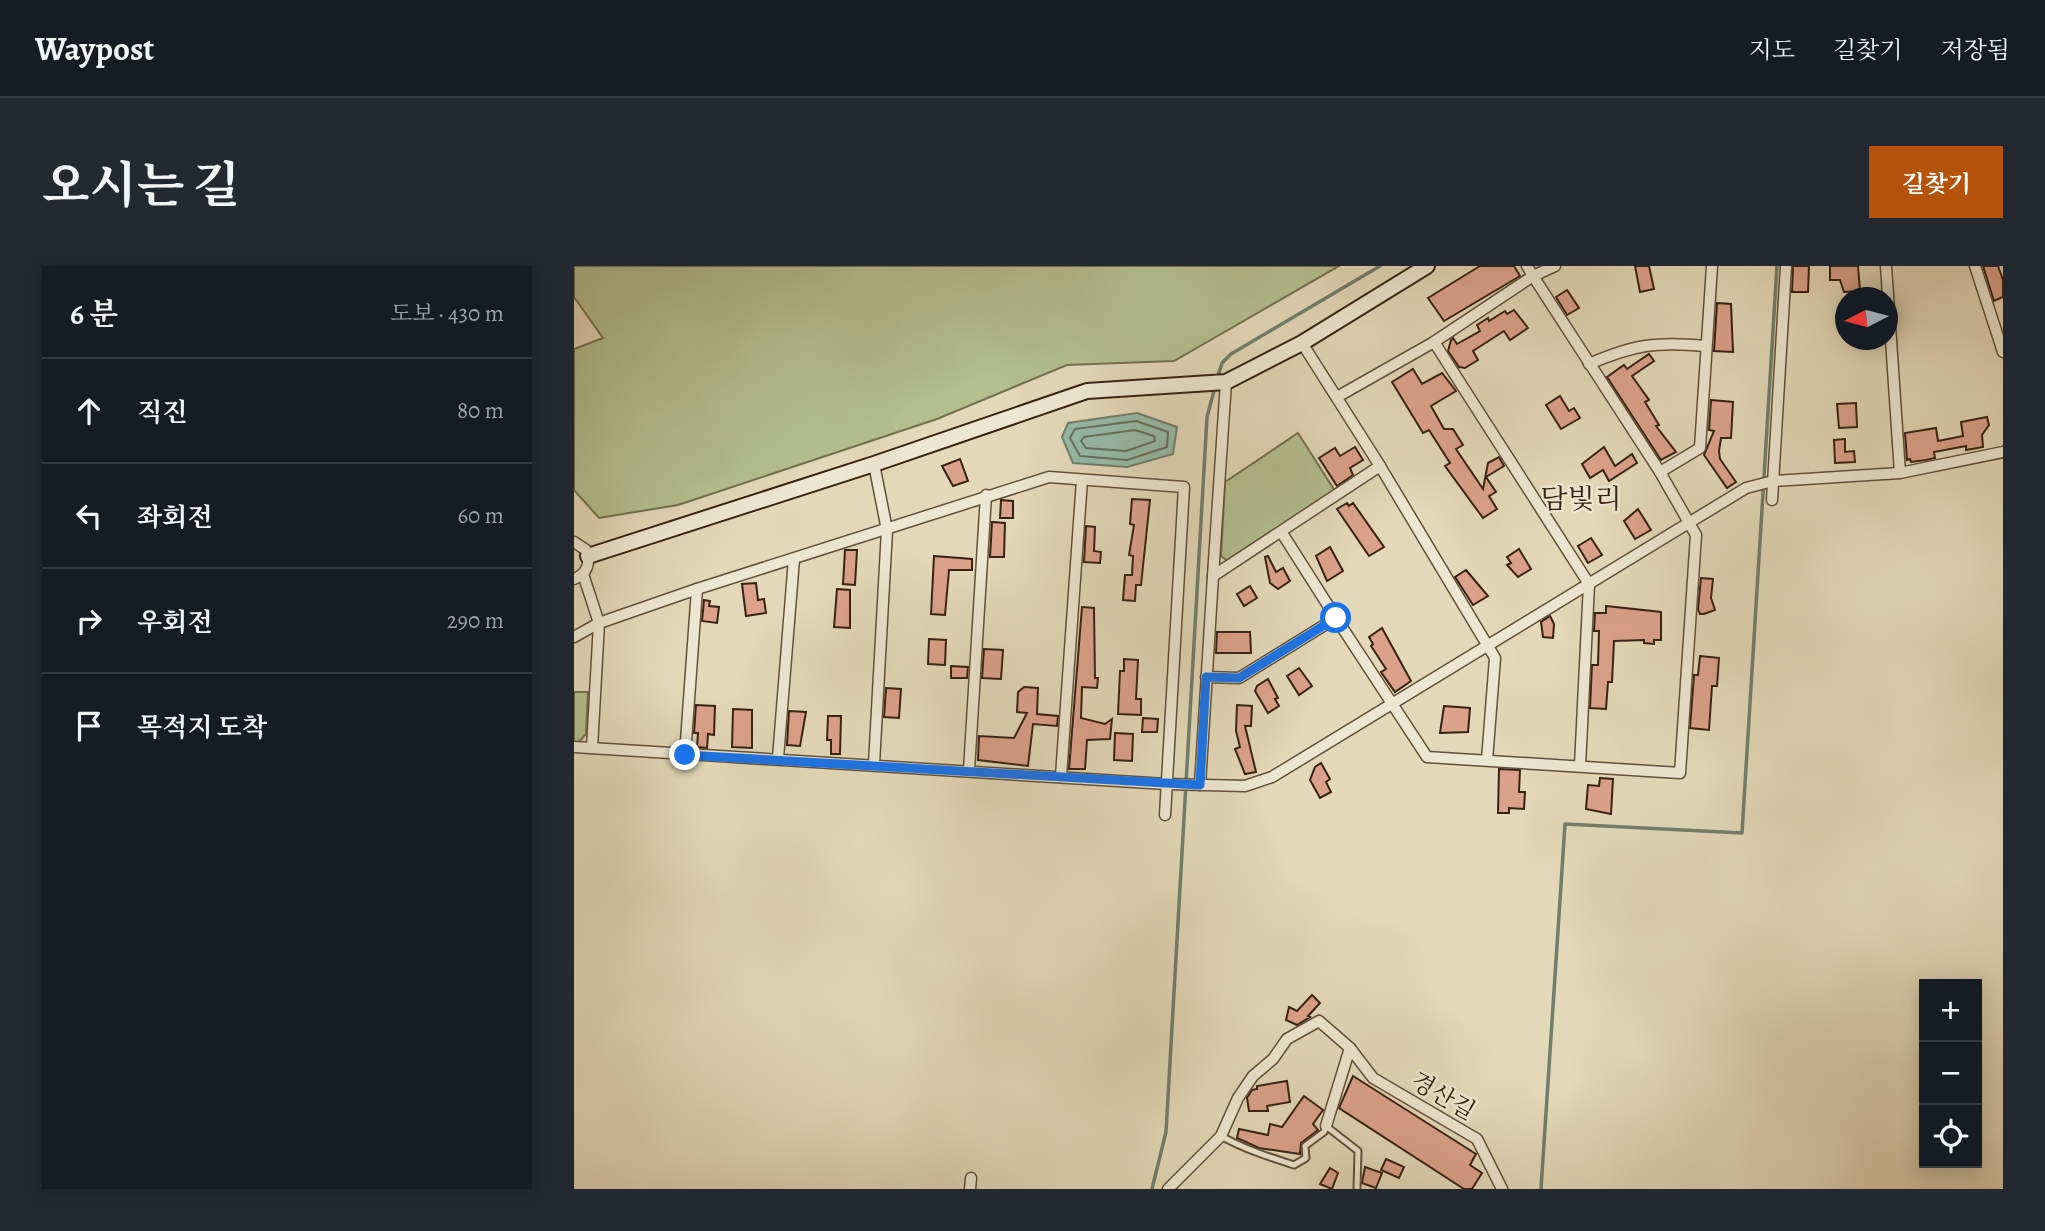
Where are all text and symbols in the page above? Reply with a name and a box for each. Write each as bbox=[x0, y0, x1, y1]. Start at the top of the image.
text: Waypost bbox=[35, 26, 154, 71]
text: 지도 bbox=[1749, 34, 1795, 66]
text: 길찾기 bbox=[1833, 34, 1902, 66]
text: 저장됨 bbox=[1940, 34, 2010, 66]
button: 길찾기 bbox=[1869, 146, 2003, 218]
text: 오시는 길 bbox=[42, 152, 240, 219]
north arrow bbox=[1835, 287, 1898, 350]
text: 6 분 bbox=[70, 294, 118, 334]
text: 도보 · 430 m bbox=[390, 298, 504, 329]
icon: ahead bbox=[70, 392, 108, 430]
text: 직진 bbox=[137, 395, 187, 430]
text: 80 m bbox=[457, 395, 504, 426]
district label: 담빛리 bbox=[1540, 480, 1622, 518]
icon: left bbox=[70, 497, 108, 535]
text: 좌회전 bbox=[137, 500, 212, 535]
text: 60 m bbox=[457, 500, 504, 531]
icon: right bbox=[70, 602, 108, 640]
route start bbox=[1320, 602, 1351, 633]
text: 우회전 bbox=[137, 605, 212, 640]
text: 290 m bbox=[447, 605, 504, 636]
icon: arrive bbox=[70, 707, 108, 745]
text: 목적지 도착 bbox=[137, 710, 267, 745]
route end bbox=[669, 739, 700, 770]
map controls bbox=[1919, 979, 1982, 1168]
button: + bbox=[1919, 979, 1982, 1042]
button: − bbox=[1919, 1042, 1982, 1105]
street label: 경산길 bbox=[1405, 1065, 1481, 1127]
button: locate bbox=[1919, 1105, 1982, 1168]

